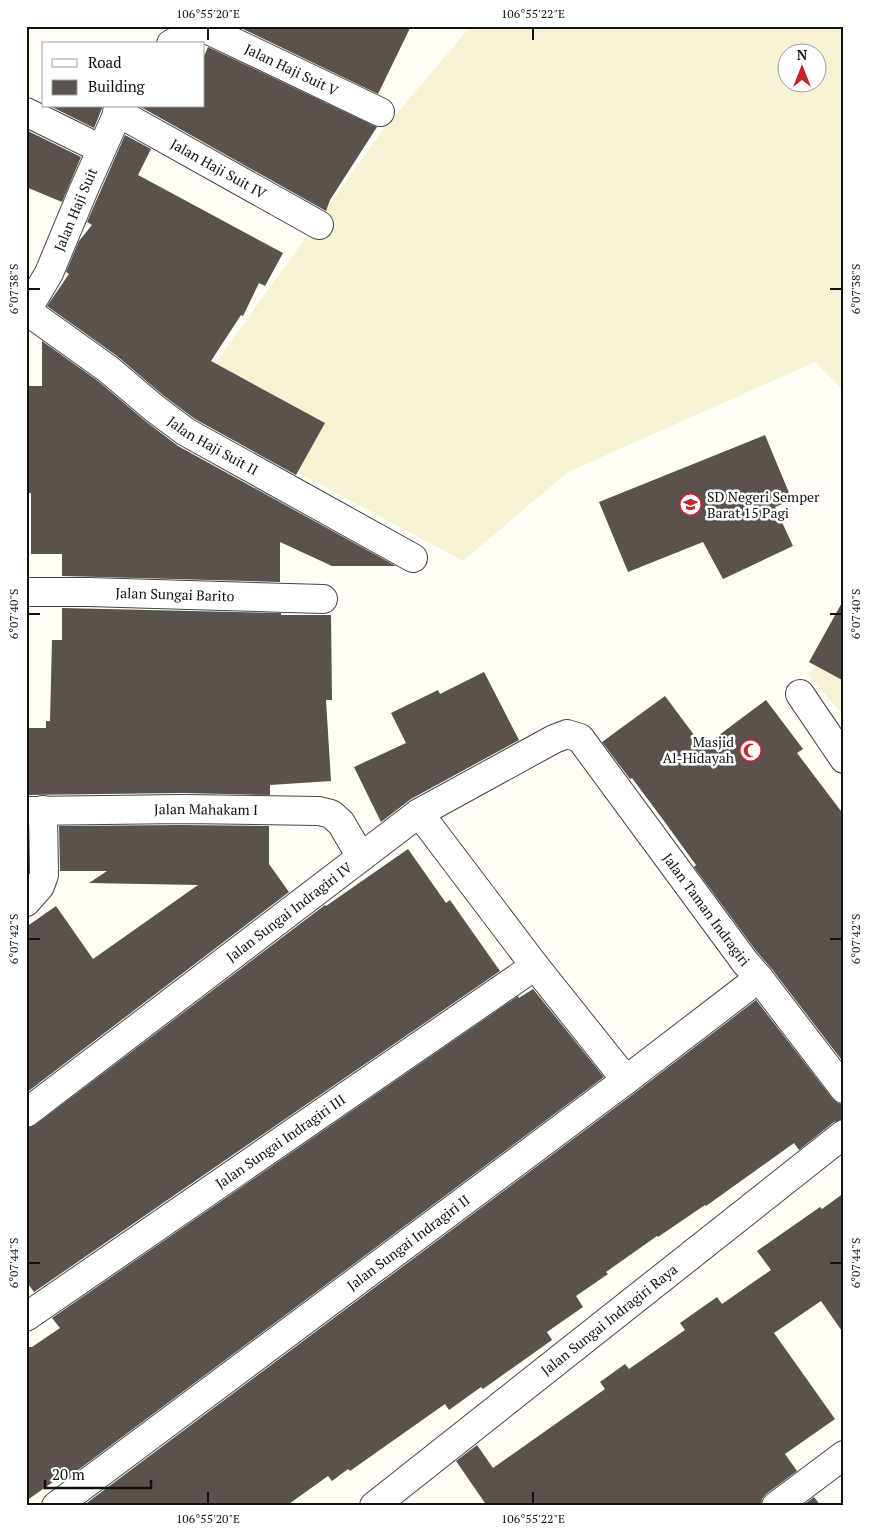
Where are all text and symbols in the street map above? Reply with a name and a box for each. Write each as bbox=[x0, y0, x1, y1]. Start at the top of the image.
text: 106°55'20"E bbox=[176, 6, 240, 21]
text: 106°55'22"E bbox=[501, 6, 565, 21]
street label: Jalan Haji Suit V bbox=[242, 39, 342, 100]
legend bbox=[42, 42, 205, 108]
north arrow bbox=[778, 42, 828, 92]
text: N bbox=[797, 45, 808, 64]
text: Road bbox=[88, 52, 121, 72]
text: Building bbox=[88, 76, 146, 96]
street label: Jalan Haji Suit IV bbox=[167, 134, 270, 203]
street label: Jalan Haji Suit bbox=[49, 164, 102, 254]
text: 6°07'38"S bbox=[6, 264, 21, 314]
text: 6°07'38"S bbox=[848, 264, 863, 314]
street label: Jalan Haji Suit II bbox=[164, 411, 262, 479]
place label: SD Negeri Semper Barat 15 Pagi bbox=[707, 487, 820, 522]
school or university icon: SD Negeri Semper Barat 15 Pagi bbox=[679, 493, 703, 517]
street label: Jalan Sungai Barito bbox=[115, 583, 235, 605]
text: 6°07'40"S bbox=[6, 589, 21, 639]
text: 6°07'40"S bbox=[848, 589, 863, 639]
place label: Masjid Al-Hidayah bbox=[663, 732, 734, 767]
mosque icon: Masjid Al-Hidayah bbox=[738, 738, 762, 762]
street label: Jalan Mahakam I bbox=[154, 799, 258, 819]
street label: Jalan Taman Indragiri bbox=[659, 849, 754, 970]
street label: Jalan Sungai Indragiri IV bbox=[222, 857, 356, 966]
text: 6°07'42"S bbox=[6, 914, 21, 964]
text: 6°07'42"S bbox=[848, 914, 863, 964]
street label: Jalan Sungai Indragiri III bbox=[211, 1090, 349, 1193]
street label: Jalan Sungai Indragiri II bbox=[343, 1190, 474, 1294]
text: 6°07'44"S bbox=[6, 1238, 21, 1288]
text: 6°07'44"S bbox=[848, 1238, 863, 1288]
street label: Jalan Sungai Indragiri Raya bbox=[537, 1259, 681, 1379]
scale bar bbox=[45, 1457, 151, 1489]
text: 20 m bbox=[52, 1464, 85, 1484]
text: 106°55'20"E bbox=[176, 1511, 240, 1526]
text: 106°55'22"E bbox=[501, 1511, 565, 1526]

